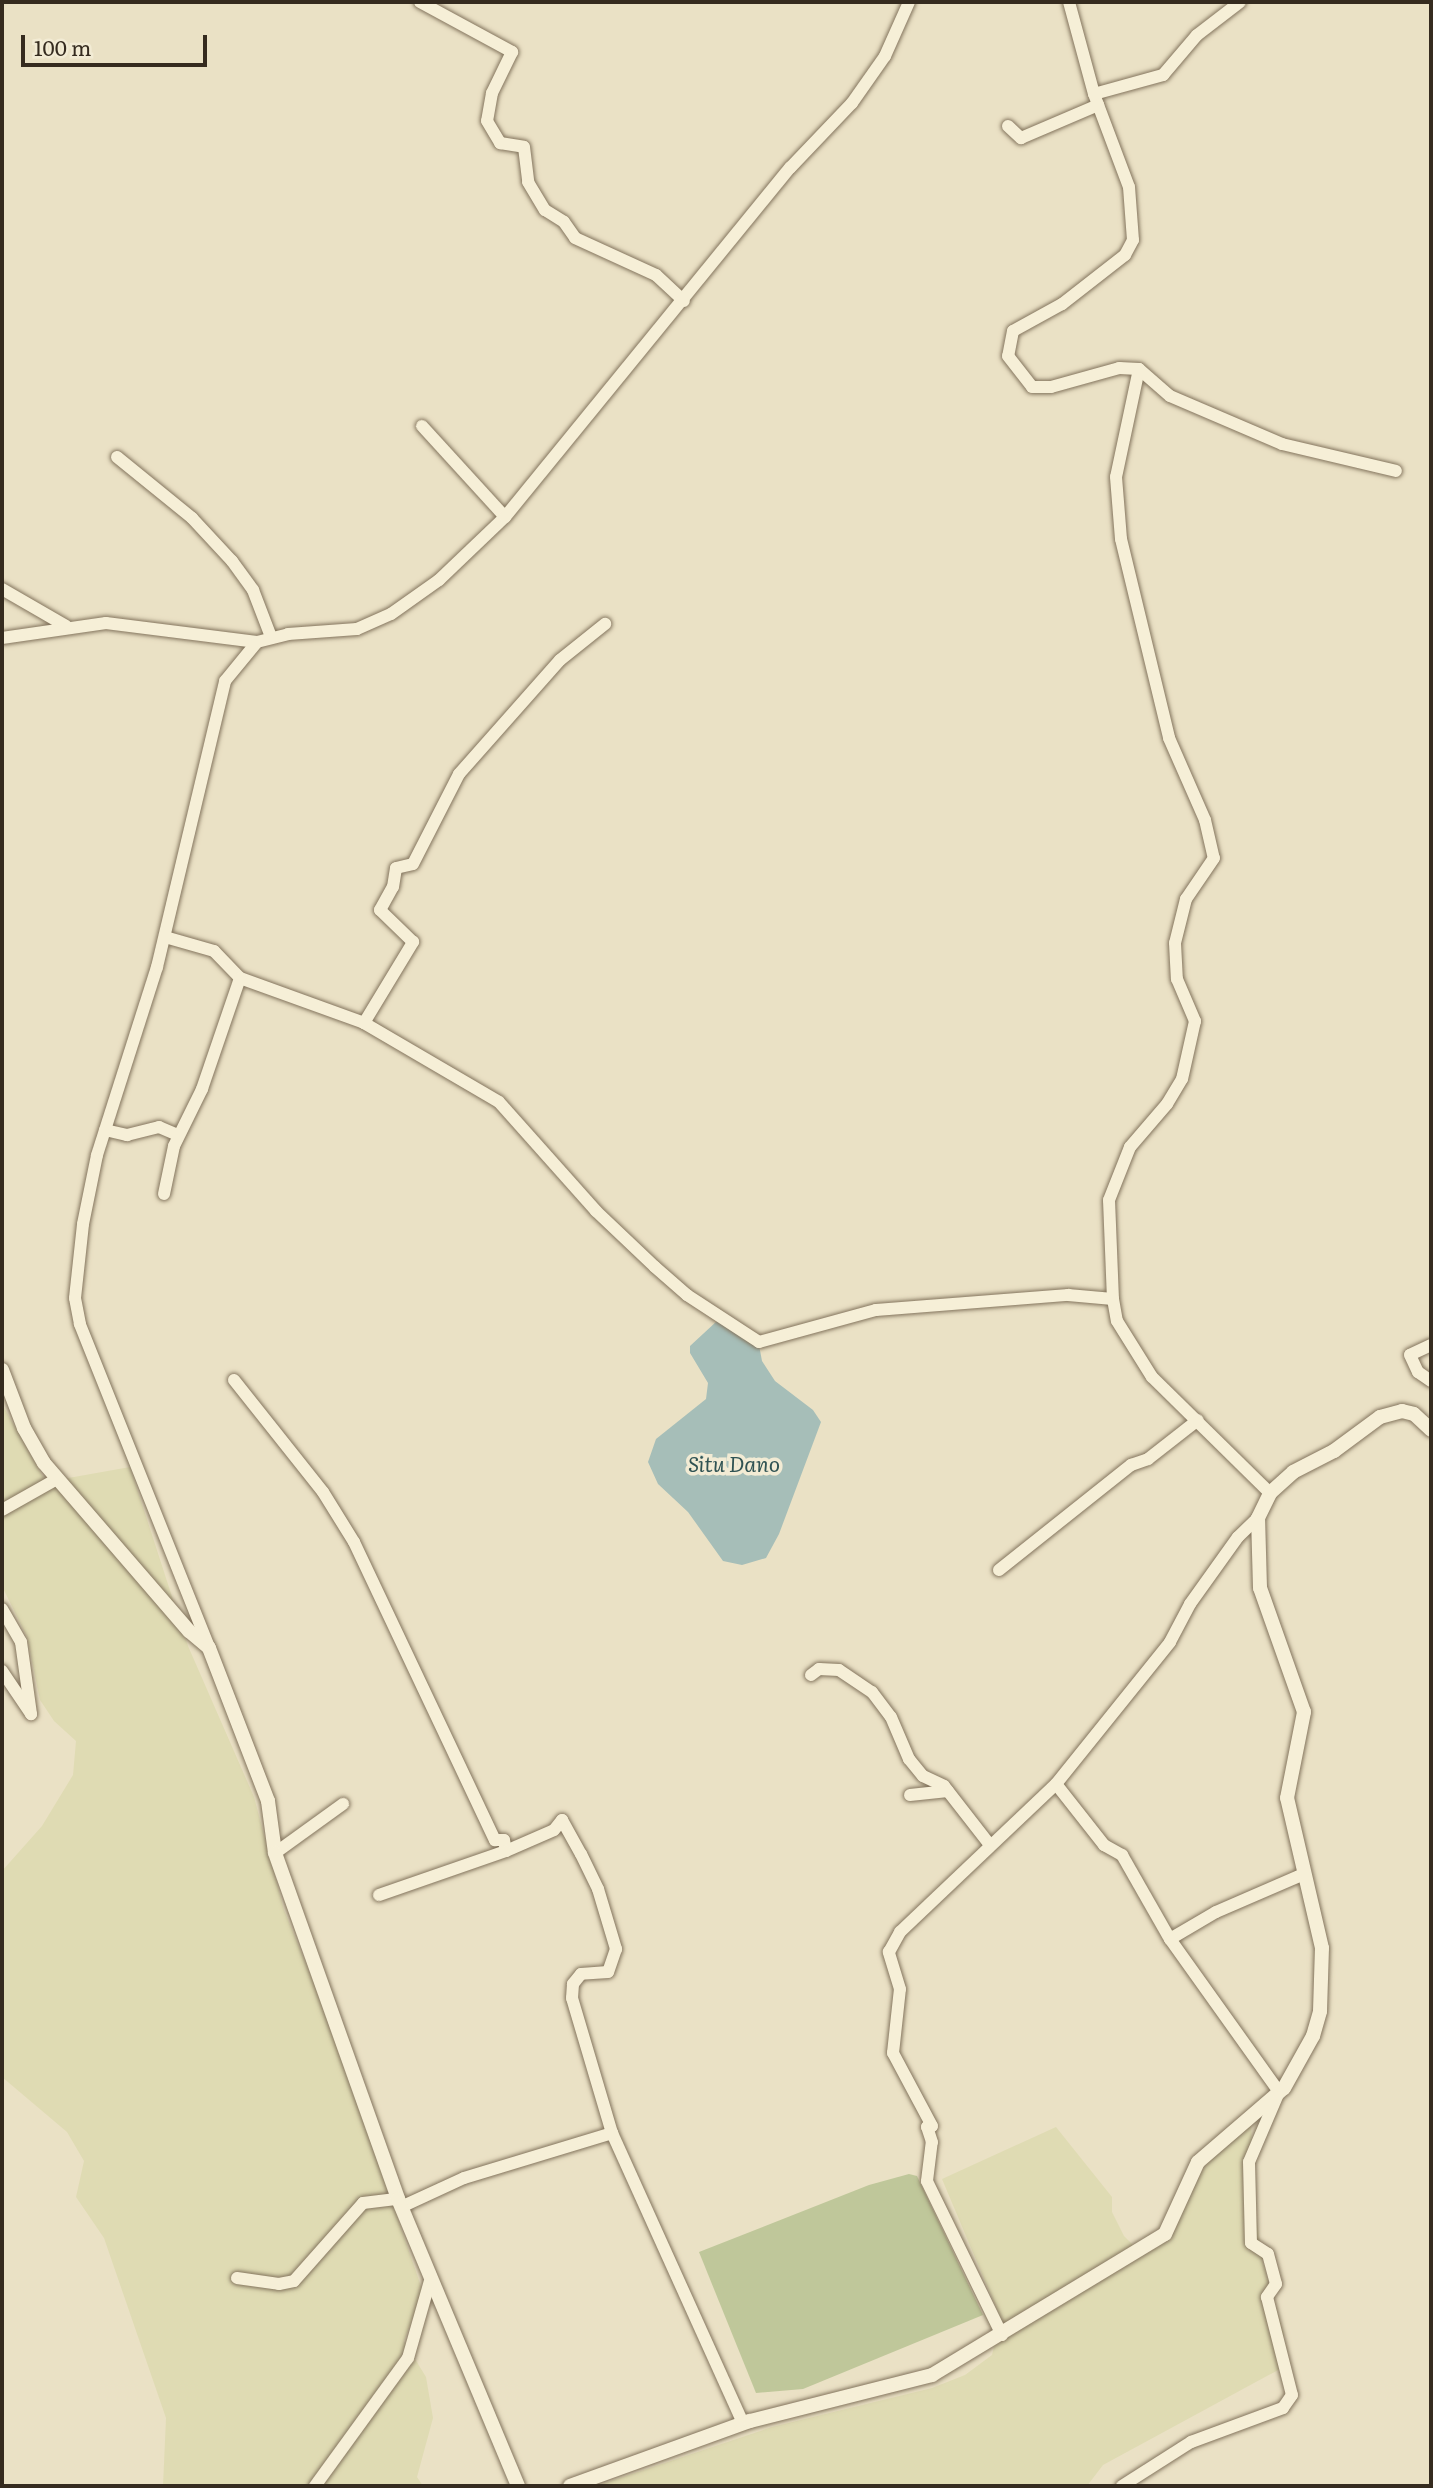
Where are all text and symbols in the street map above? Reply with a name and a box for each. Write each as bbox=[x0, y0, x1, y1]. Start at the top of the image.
scale bar bbox=[24, 21, 210, 65]
text: 100 m bbox=[34, 31, 91, 62]
water label: Situ Dano bbox=[688, 1450, 780, 1476]

